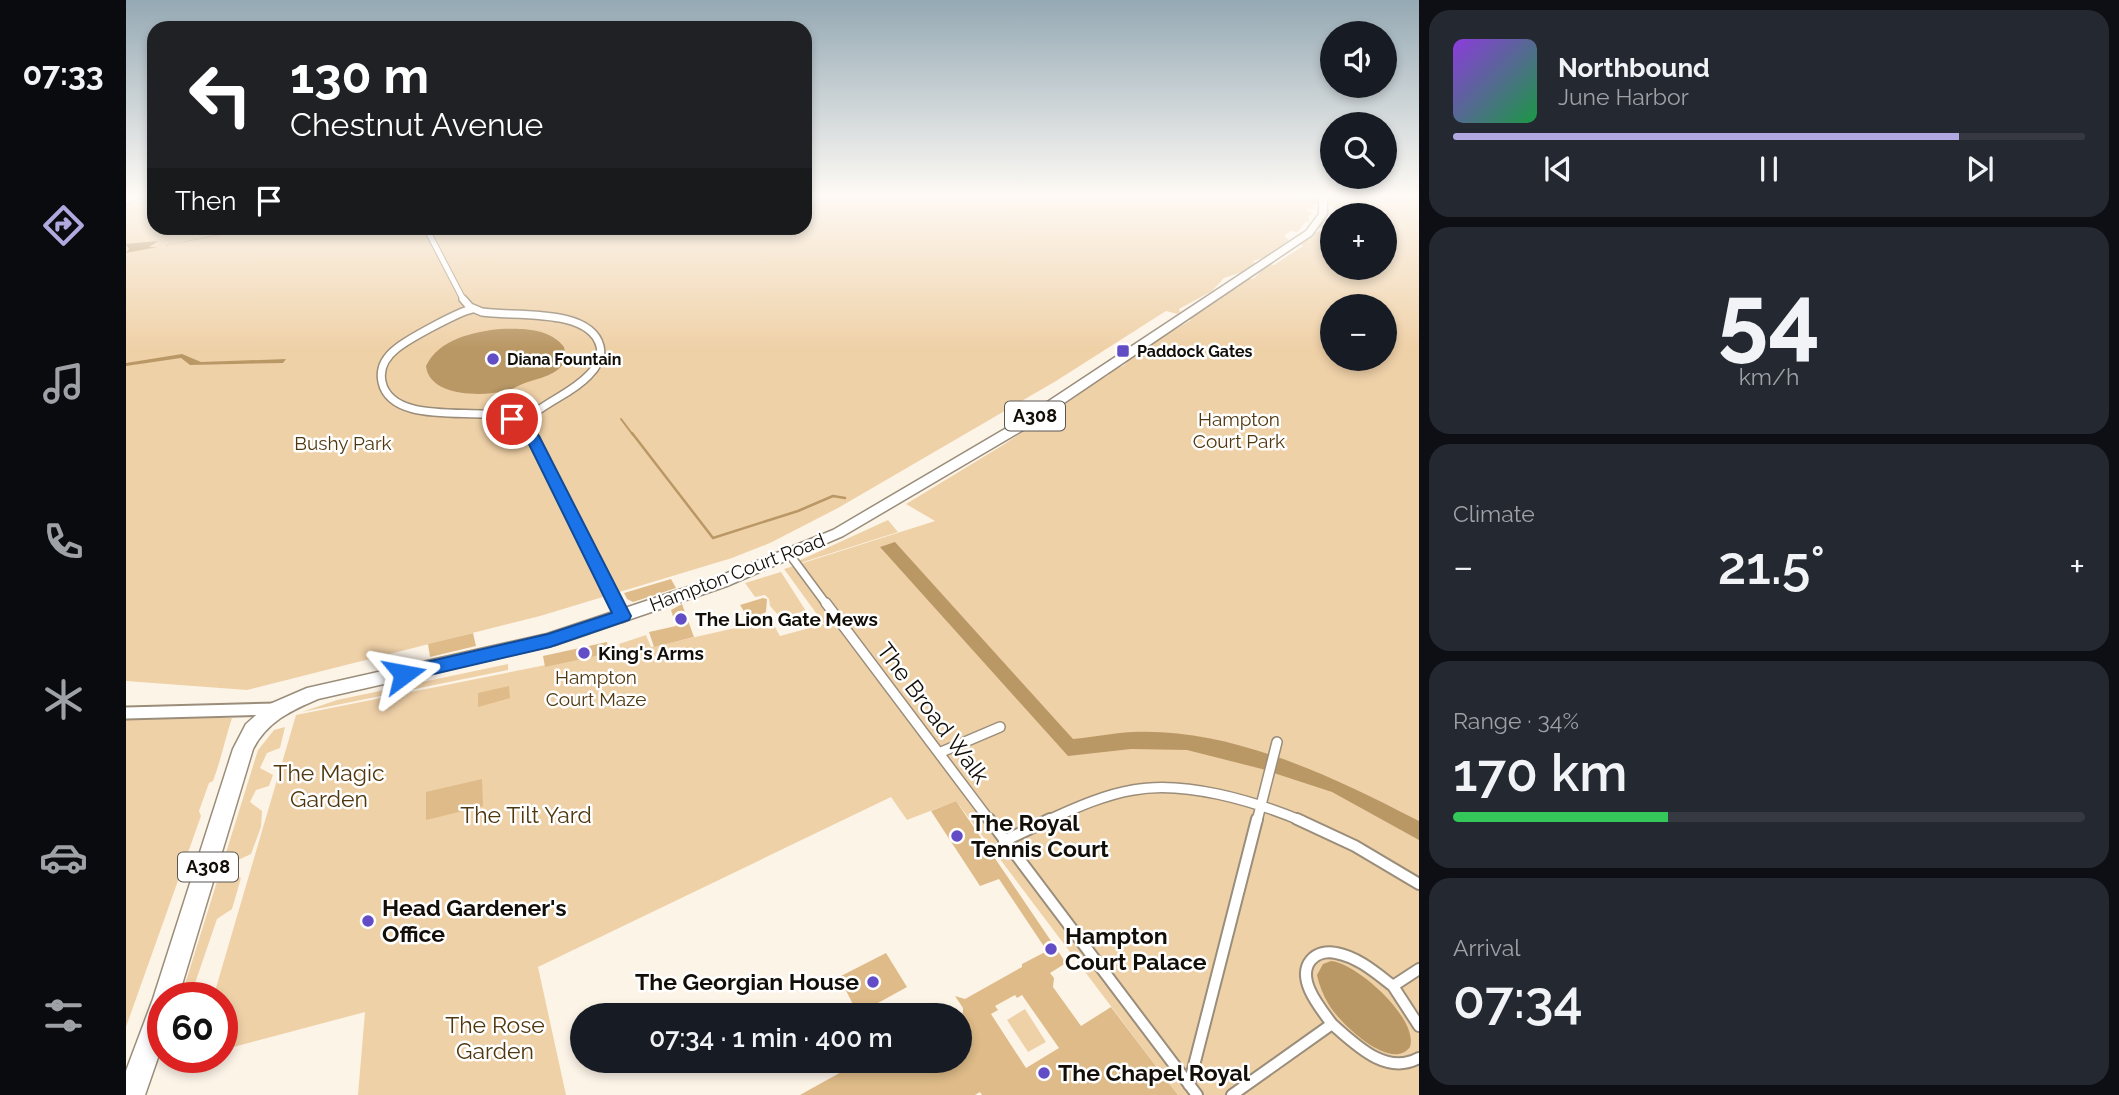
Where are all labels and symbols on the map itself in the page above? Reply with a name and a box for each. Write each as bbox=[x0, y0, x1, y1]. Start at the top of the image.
place label: Paddock Gates bbox=[1137, 342, 1252, 361]
marker: Paddock Gates bbox=[1115, 343, 1131, 359]
place label: Diana Fountain bbox=[507, 350, 621, 369]
marker: Diana Fountain bbox=[485, 351, 501, 367]
pin bbox=[482, 389, 542, 449]
road number: A308 bbox=[1005, 402, 1065, 430]
park label: Hampton Court Park bbox=[1193, 408, 1285, 452]
park label: Bushy Park bbox=[294, 432, 392, 454]
street label: Hampton Court Road bbox=[646, 528, 828, 616]
place label: The Lion Gate Mews bbox=[695, 608, 878, 630]
marker: The Lion Gate Mews bbox=[673, 611, 689, 627]
position arrow bbox=[367, 637, 441, 711]
street label: The Broad Walk bbox=[872, 637, 995, 788]
place label: King's Arms bbox=[598, 642, 704, 664]
marker: King's Arms bbox=[576, 645, 592, 661]
park label: Hampton Court Maze bbox=[546, 666, 646, 710]
park label: The Magic Garden bbox=[273, 759, 385, 812]
park label: The Tilt Yard bbox=[460, 801, 592, 828]
place label: The Royal Tennis Court bbox=[971, 809, 1109, 862]
marker: The Royal Tennis Court bbox=[949, 828, 965, 844]
road number: A308 bbox=[178, 852, 238, 882]
place label: Head Gardener's Office bbox=[382, 894, 567, 947]
marker: Head Gardener's Office bbox=[360, 913, 376, 929]
place label: Hampton Court Palace bbox=[1065, 922, 1207, 975]
marker: Hampton Court Palace bbox=[1043, 941, 1059, 957]
place label: The Georgian House bbox=[635, 968, 859, 995]
marker: The Georgian House bbox=[865, 974, 881, 990]
speed limit sign: 60 bbox=[147, 982, 238, 1073]
park label: The Rose Garden bbox=[445, 1011, 545, 1064]
place label: The Chapel Royal bbox=[1058, 1059, 1251, 1086]
marker: The Chapel Royal bbox=[1036, 1065, 1052, 1081]

